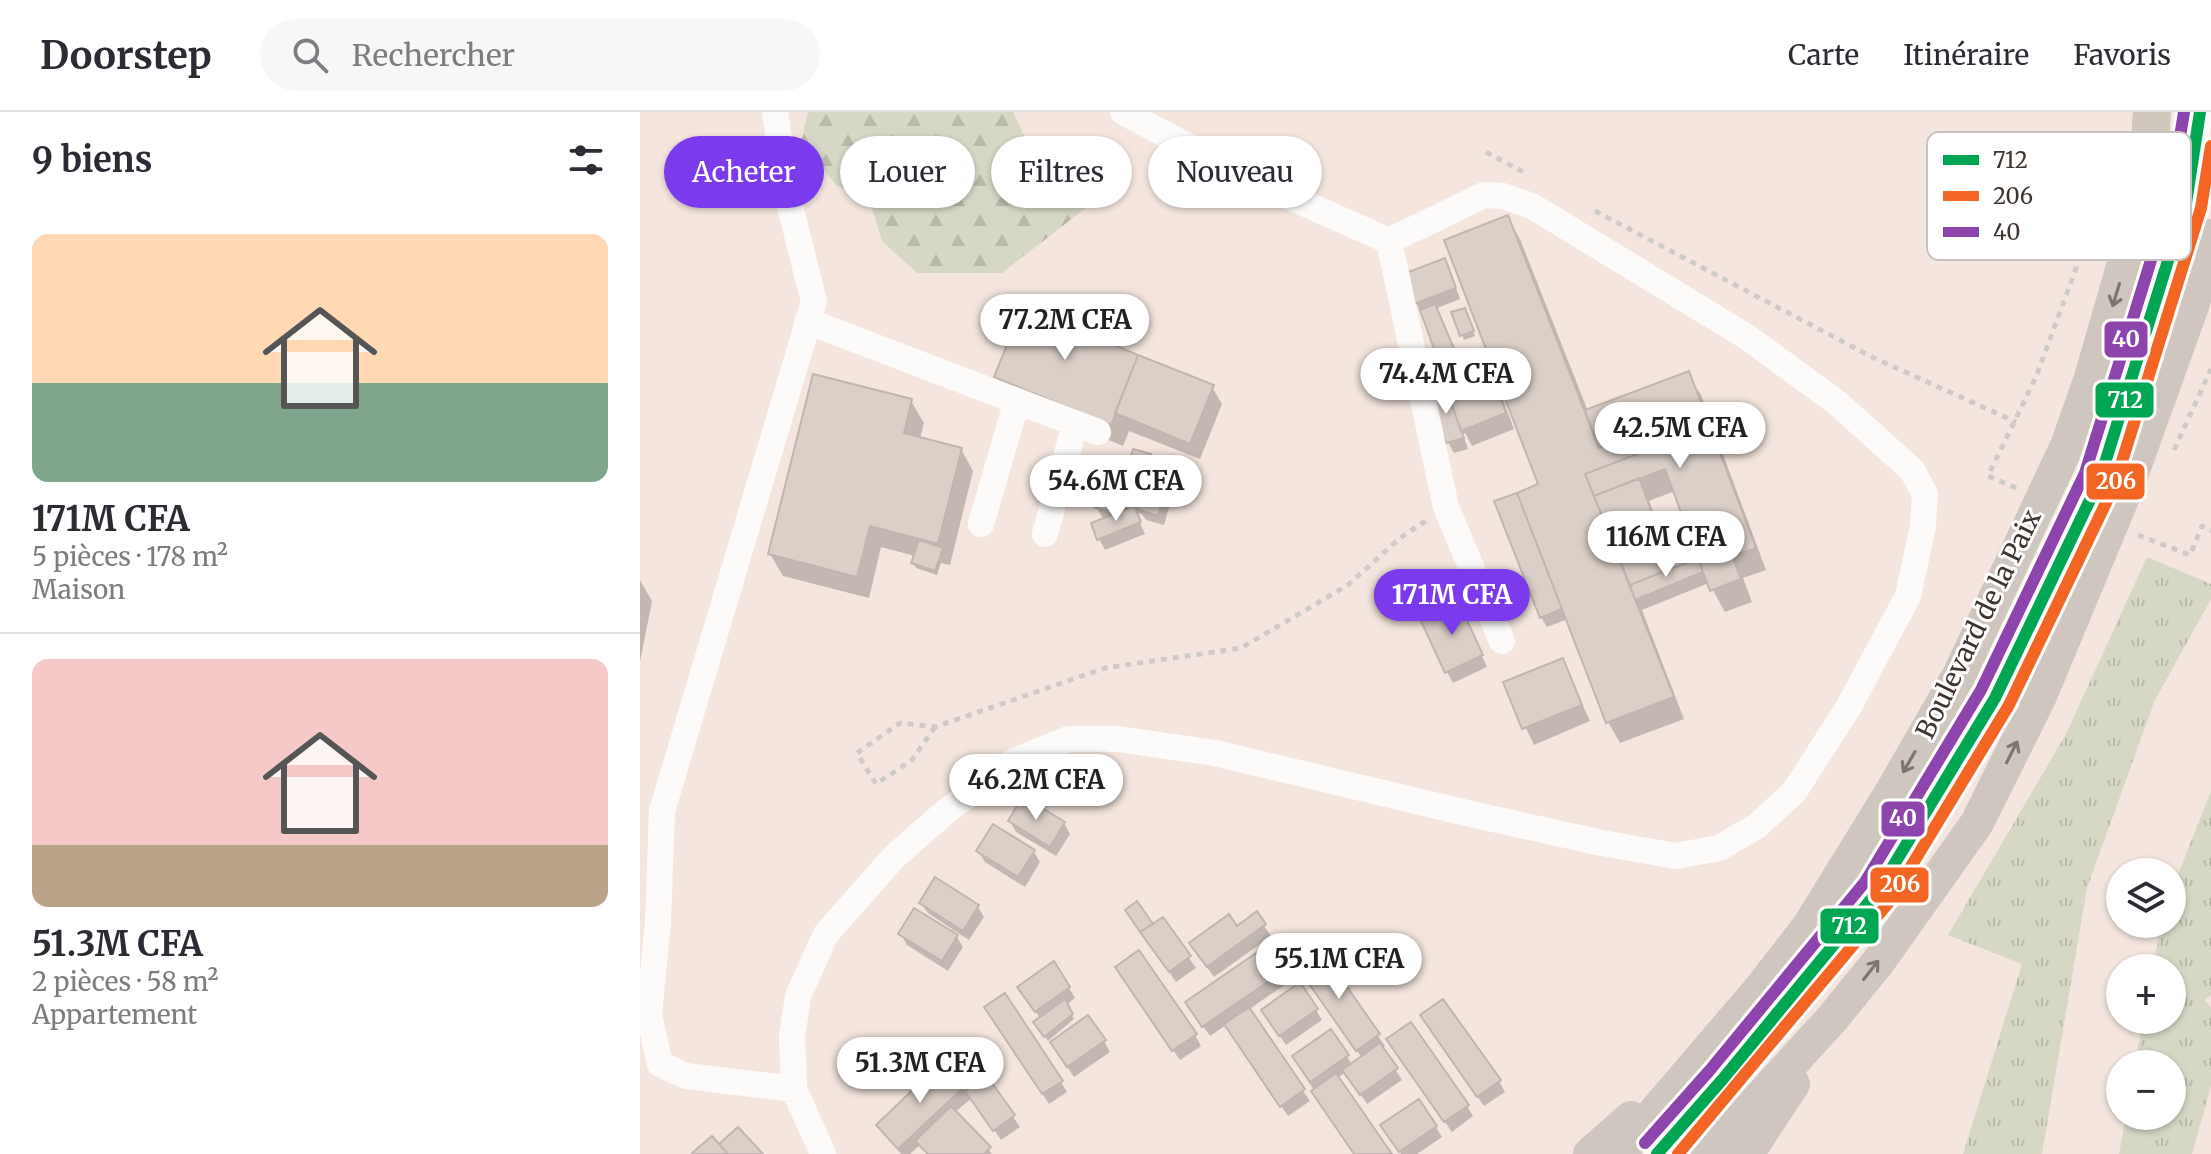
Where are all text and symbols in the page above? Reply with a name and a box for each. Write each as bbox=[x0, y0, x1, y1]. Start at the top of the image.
search box bbox=[260, 19, 820, 91]
text: Doorstep bbox=[40, 32, 212, 79]
icon: search bbox=[288, 33, 332, 77]
text: Rechercher bbox=[352, 36, 515, 74]
text: Carte bbox=[1788, 37, 1859, 73]
text: Itinéraire bbox=[1903, 37, 2029, 73]
text: Favoris bbox=[2073, 37, 2171, 73]
legend bbox=[1927, 132, 2191, 260]
chip: Acheter bbox=[664, 136, 824, 208]
chip: Louer bbox=[840, 136, 975, 208]
chip: Filtres bbox=[991, 136, 1132, 208]
chip: Nouveau bbox=[1148, 136, 1322, 208]
icon: filters bbox=[564, 138, 608, 182]
text: 9 biens bbox=[32, 139, 152, 181]
text: 712 bbox=[1993, 146, 2028, 174]
text: 206 bbox=[1993, 182, 2033, 210]
text: 40 bbox=[1993, 218, 2020, 246]
one-way arrow bbox=[2108, 282, 2123, 308]
icon: home bbox=[248, 286, 392, 430]
pin: 77.2M CFA bbox=[973, 294, 1157, 362]
text: 77.2M CFA bbox=[998, 303, 1132, 336]
line badge: 40 bbox=[2103, 320, 2149, 359]
text: 40 bbox=[2112, 325, 2140, 353]
pin: 74.4M CFA bbox=[1354, 348, 1538, 416]
text: 74.4M CFA bbox=[1378, 357, 1514, 390]
line badge: 712 bbox=[2094, 381, 2155, 419]
text: 712 bbox=[2107, 386, 2143, 414]
pin: 42.5M CFA bbox=[1588, 402, 1772, 470]
text: 42.5M CFA bbox=[1613, 411, 1747, 444]
pin: 54.6M CFA bbox=[1024, 455, 1208, 523]
line badge: 206 bbox=[2085, 462, 2146, 501]
text: 54.6M CFA bbox=[1048, 464, 1184, 497]
text: 206 bbox=[2096, 467, 2136, 495]
text: 171M CFA bbox=[32, 498, 189, 540]
street label: Boulevard de la Paix bbox=[1908, 504, 2048, 744]
pin: 116M CFA bbox=[1583, 511, 1749, 579]
text: 116M CFA bbox=[1606, 520, 1726, 553]
text: 5 pièces · 178 m² bbox=[32, 540, 228, 573]
pin: 171M CFA bbox=[1369, 569, 1535, 637]
text: Maison bbox=[32, 573, 125, 606]
text: 171M CFA bbox=[1392, 578, 1512, 611]
icon: home bbox=[248, 711, 392, 855]
one-way arrow bbox=[2005, 741, 2020, 765]
one-way arrow bbox=[1901, 750, 1917, 773]
pin: 46.2M CFA bbox=[944, 754, 1128, 822]
text: 46.2M CFA bbox=[967, 763, 1105, 796]
line badge: 40 bbox=[1880, 800, 1926, 838]
text: 40 bbox=[1889, 804, 1917, 832]
map controls bbox=[2106, 858, 2186, 1130]
button: layers bbox=[2106, 858, 2186, 938]
line badge: 206 bbox=[1869, 866, 1930, 904]
text: 206 bbox=[1880, 870, 1920, 898]
line badge: 712 bbox=[1819, 907, 1880, 945]
text: 712 bbox=[1831, 912, 1867, 940]
text: 51.3M CFA bbox=[32, 923, 203, 965]
pin: 55.1M CFA bbox=[1247, 933, 1431, 1001]
text: 55.1M CFA bbox=[1274, 942, 1404, 975]
button: + bbox=[2106, 954, 2186, 1034]
one-way arrow bbox=[1863, 960, 1880, 981]
text: 2 pièces · 58 m² bbox=[32, 965, 218, 998]
text: Appartement bbox=[32, 998, 197, 1031]
pin: 51.3M CFA bbox=[828, 1037, 1012, 1105]
text: 51.3M CFA bbox=[855, 1046, 985, 1079]
button: − bbox=[2106, 1050, 2186, 1130]

